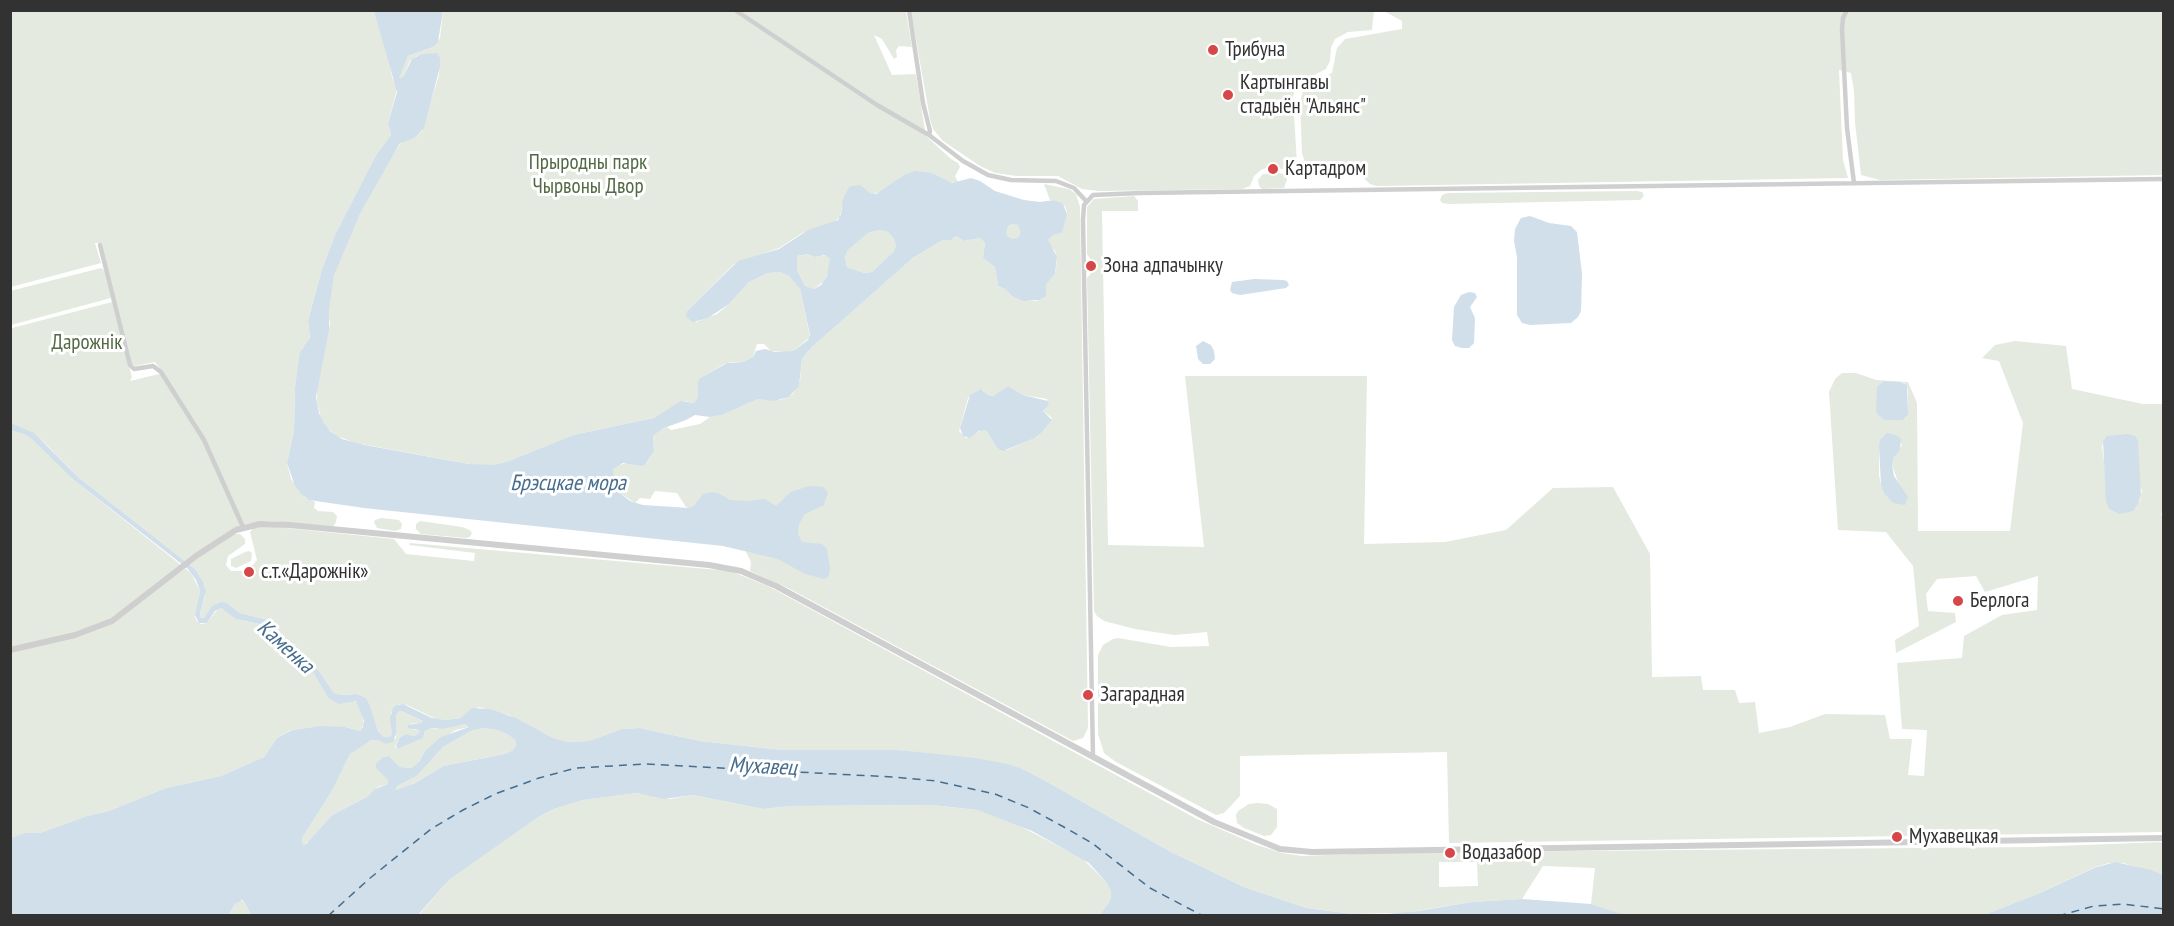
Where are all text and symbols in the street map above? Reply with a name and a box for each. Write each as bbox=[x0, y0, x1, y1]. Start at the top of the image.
place label: Трибуна bbox=[1225, 37, 1285, 63]
marker: Трибуна bbox=[1206, 43, 1220, 57]
place label: Картынгавы стадыён "Альянс" bbox=[1240, 70, 1366, 120]
marker: Картынгавы стадыён "Альянс" bbox=[1221, 88, 1235, 102]
park label: Прыродны парк Чырвоны Двор bbox=[529, 150, 647, 200]
place label: Картадром bbox=[1285, 156, 1366, 182]
marker: Картадром bbox=[1266, 162, 1280, 176]
place label: Зона адпачынку bbox=[1103, 253, 1223, 279]
marker: Зона адпачынку bbox=[1084, 259, 1098, 273]
park label: Дарожнік bbox=[52, 330, 122, 356]
water label: Брэсцкае мора bbox=[510, 471, 626, 497]
place label: с.т.«Дарожнік» bbox=[261, 559, 368, 585]
marker: с.т.«Дарожнік» bbox=[242, 565, 256, 579]
place label: Берлога bbox=[1970, 588, 2029, 614]
marker: Берлога bbox=[1951, 594, 1965, 608]
water label: Каменка bbox=[251, 615, 319, 679]
place label: Загарадная bbox=[1100, 682, 1185, 708]
marker: Загарадная bbox=[1081, 688, 1095, 702]
water label: Мухавец bbox=[728, 752, 798, 782]
place label: Мухавецкая bbox=[1909, 824, 1998, 850]
marker: Мухавецкая bbox=[1890, 830, 1904, 844]
place label: Водазабор bbox=[1462, 840, 1542, 866]
marker: Водазабор bbox=[1443, 846, 1457, 860]

